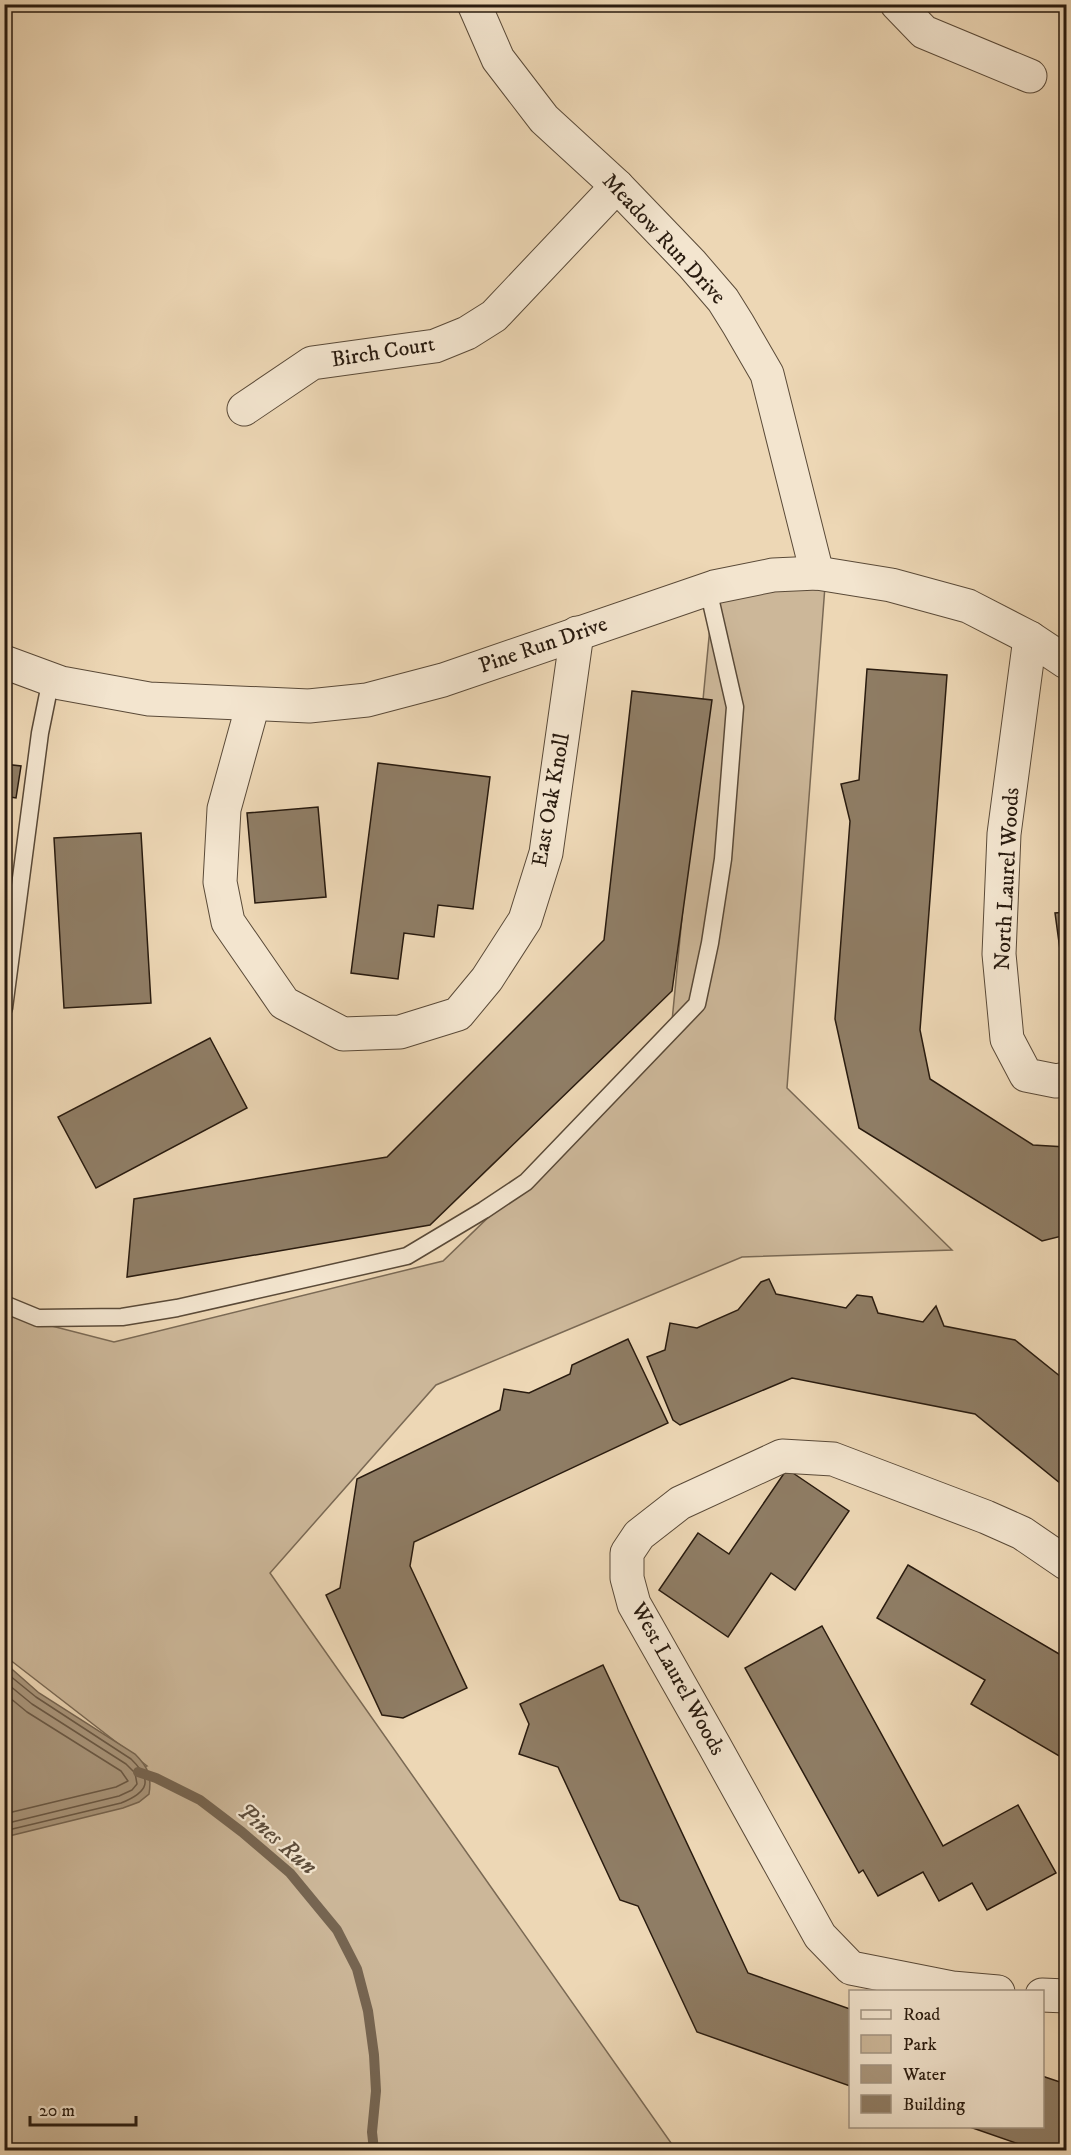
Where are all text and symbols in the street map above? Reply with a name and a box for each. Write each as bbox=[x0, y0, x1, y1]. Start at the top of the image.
street label: Meadow Run Drive bbox=[596, 168, 732, 310]
street label: Birch Court bbox=[329, 330, 437, 374]
street label: Pine Run Drive bbox=[475, 610, 611, 680]
street label: East Oak Knoll bbox=[526, 731, 576, 869]
street label: North Laurel Woods bbox=[989, 787, 1025, 971]
street label: West Laurel Woods bbox=[624, 1597, 731, 1760]
water label: Pines Run bbox=[231, 1796, 323, 1882]
legend bbox=[849, 1990, 1044, 2128]
text: Road bbox=[903, 2004, 940, 2026]
text: Park bbox=[903, 2034, 937, 2056]
text: Water bbox=[902, 2064, 946, 2086]
scale bar bbox=[30, 2089, 136, 2127]
text: Building bbox=[903, 2094, 965, 2116]
text: 20 m bbox=[39, 2100, 75, 2122]

